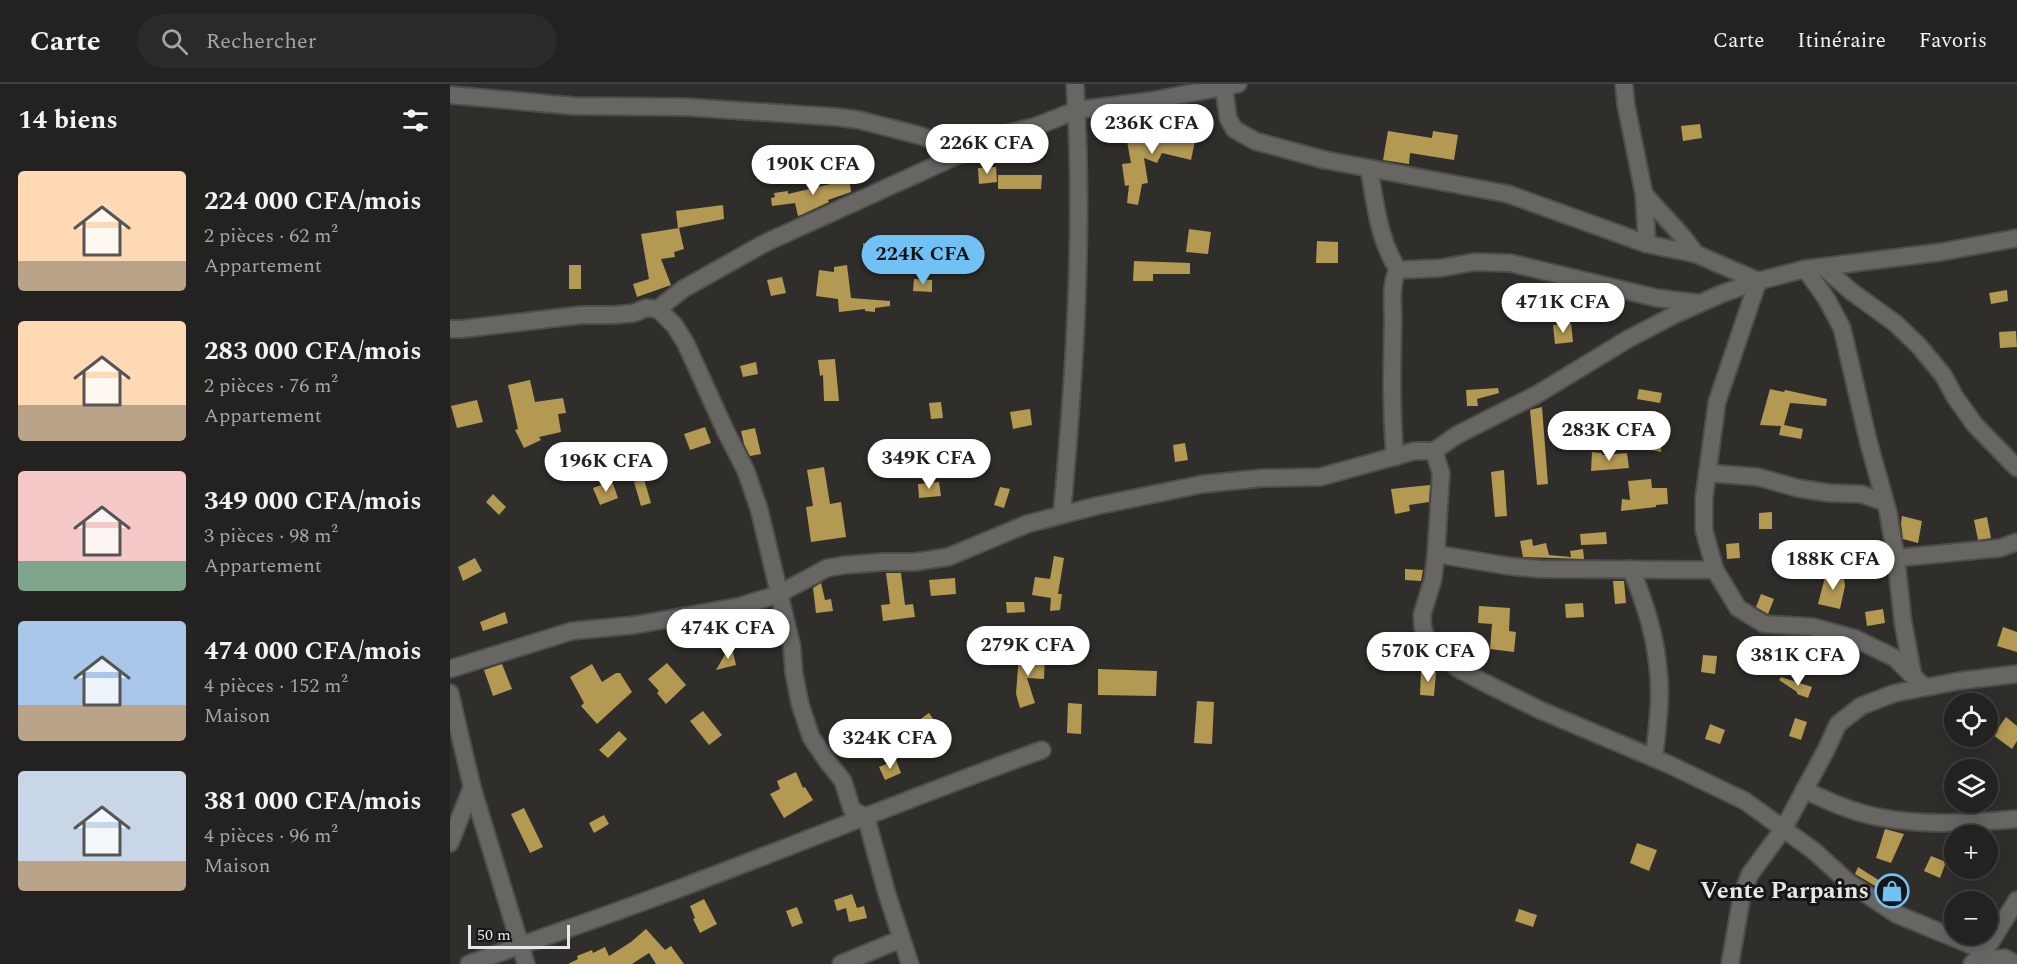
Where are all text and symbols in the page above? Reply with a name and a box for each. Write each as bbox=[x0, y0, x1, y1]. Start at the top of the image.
search box bbox=[137, 14, 557, 68]
text: Carte bbox=[30, 20, 101, 63]
icon: search bbox=[158, 25, 191, 58]
text: Rechercher bbox=[206, 25, 316, 58]
text: Carte bbox=[1713, 25, 1764, 57]
text: Itinéraire bbox=[1797, 25, 1886, 57]
text: Favoris bbox=[1919, 25, 1987, 57]
text: 14 biens bbox=[18, 100, 118, 140]
icon: filters bbox=[399, 104, 432, 137]
pin: 236K CFA bbox=[1090, 104, 1214, 155]
text: 236K CFA bbox=[1105, 108, 1199, 138]
pin: 226K CFA bbox=[925, 124, 1049, 175]
text: 226K CFA bbox=[940, 128, 1034, 158]
pin: 190K CFA bbox=[751, 145, 875, 196]
text: 190K CFA bbox=[766, 149, 860, 179]
text: 224 000 CFA/mois bbox=[204, 181, 422, 221]
icon: home bbox=[66, 195, 138, 267]
text: 2 pièces · 62 m² bbox=[204, 221, 338, 251]
pin: 224K CFA bbox=[861, 235, 985, 286]
text: 224K CFA bbox=[876, 239, 970, 269]
text: Appartement bbox=[204, 251, 322, 281]
pin: 471K CFA bbox=[1501, 283, 1625, 334]
text: 471K CFA bbox=[1516, 287, 1610, 317]
text: 283 000 CFA/mois bbox=[204, 331, 422, 371]
icon: home bbox=[66, 345, 138, 417]
text: 2 pièces · 76 m² bbox=[204, 371, 338, 401]
text: Appartement bbox=[204, 401, 322, 431]
pin: 283K CFA bbox=[1547, 411, 1671, 462]
text: 283K CFA bbox=[1562, 415, 1656, 445]
pin: 349K CFA bbox=[867, 439, 991, 490]
pin: 196K CFA bbox=[544, 442, 668, 493]
text: 349K CFA bbox=[882, 443, 976, 473]
text: 196K CFA bbox=[559, 446, 653, 476]
text: 349 000 CFA/mois bbox=[204, 481, 422, 521]
icon: home bbox=[66, 495, 138, 567]
text: 3 pièces · 98 m² bbox=[204, 521, 338, 551]
pin: 188K CFA bbox=[1771, 540, 1895, 591]
text: 188K CFA bbox=[1786, 544, 1880, 574]
text: Appartement bbox=[204, 551, 322, 581]
pin: 474K CFA bbox=[666, 609, 790, 660]
text: 474K CFA bbox=[681, 613, 775, 643]
pin: 279K CFA bbox=[966, 626, 1090, 677]
text: 279K CFA bbox=[981, 630, 1075, 660]
text: 474 000 CFA/mois bbox=[204, 631, 422, 671]
pin: 570K CFA bbox=[1366, 632, 1490, 683]
text: 570K CFA bbox=[1381, 636, 1475, 666]
pin: 381K CFA bbox=[1736, 636, 1860, 687]
text: 381K CFA bbox=[1751, 640, 1845, 670]
icon: home bbox=[66, 645, 138, 717]
text: 4 pièces · 152 m² bbox=[204, 671, 348, 701]
map controls bbox=[1944, 693, 1998, 945]
button: locate bbox=[1944, 693, 1998, 747]
text: Maison bbox=[204, 701, 270, 731]
pin: 324K CFA bbox=[828, 719, 952, 770]
text: 324K CFA bbox=[843, 723, 937, 753]
button: layers bbox=[1944, 759, 1998, 813]
text: 381 000 CFA/mois bbox=[204, 781, 422, 821]
icon: home bbox=[66, 795, 138, 867]
text: 4 pièces · 96 m² bbox=[204, 821, 338, 851]
button: + bbox=[1944, 825, 1998, 879]
text: Maison bbox=[204, 851, 270, 881]
place label: Vente Parpains bbox=[1700, 873, 1869, 909]
shop icon: Vente Parpains bbox=[1874, 873, 1910, 909]
button: − bbox=[1944, 891, 1998, 945]
scale bar bbox=[468, 922, 570, 950]
text: 50 m bbox=[477, 923, 511, 947]

